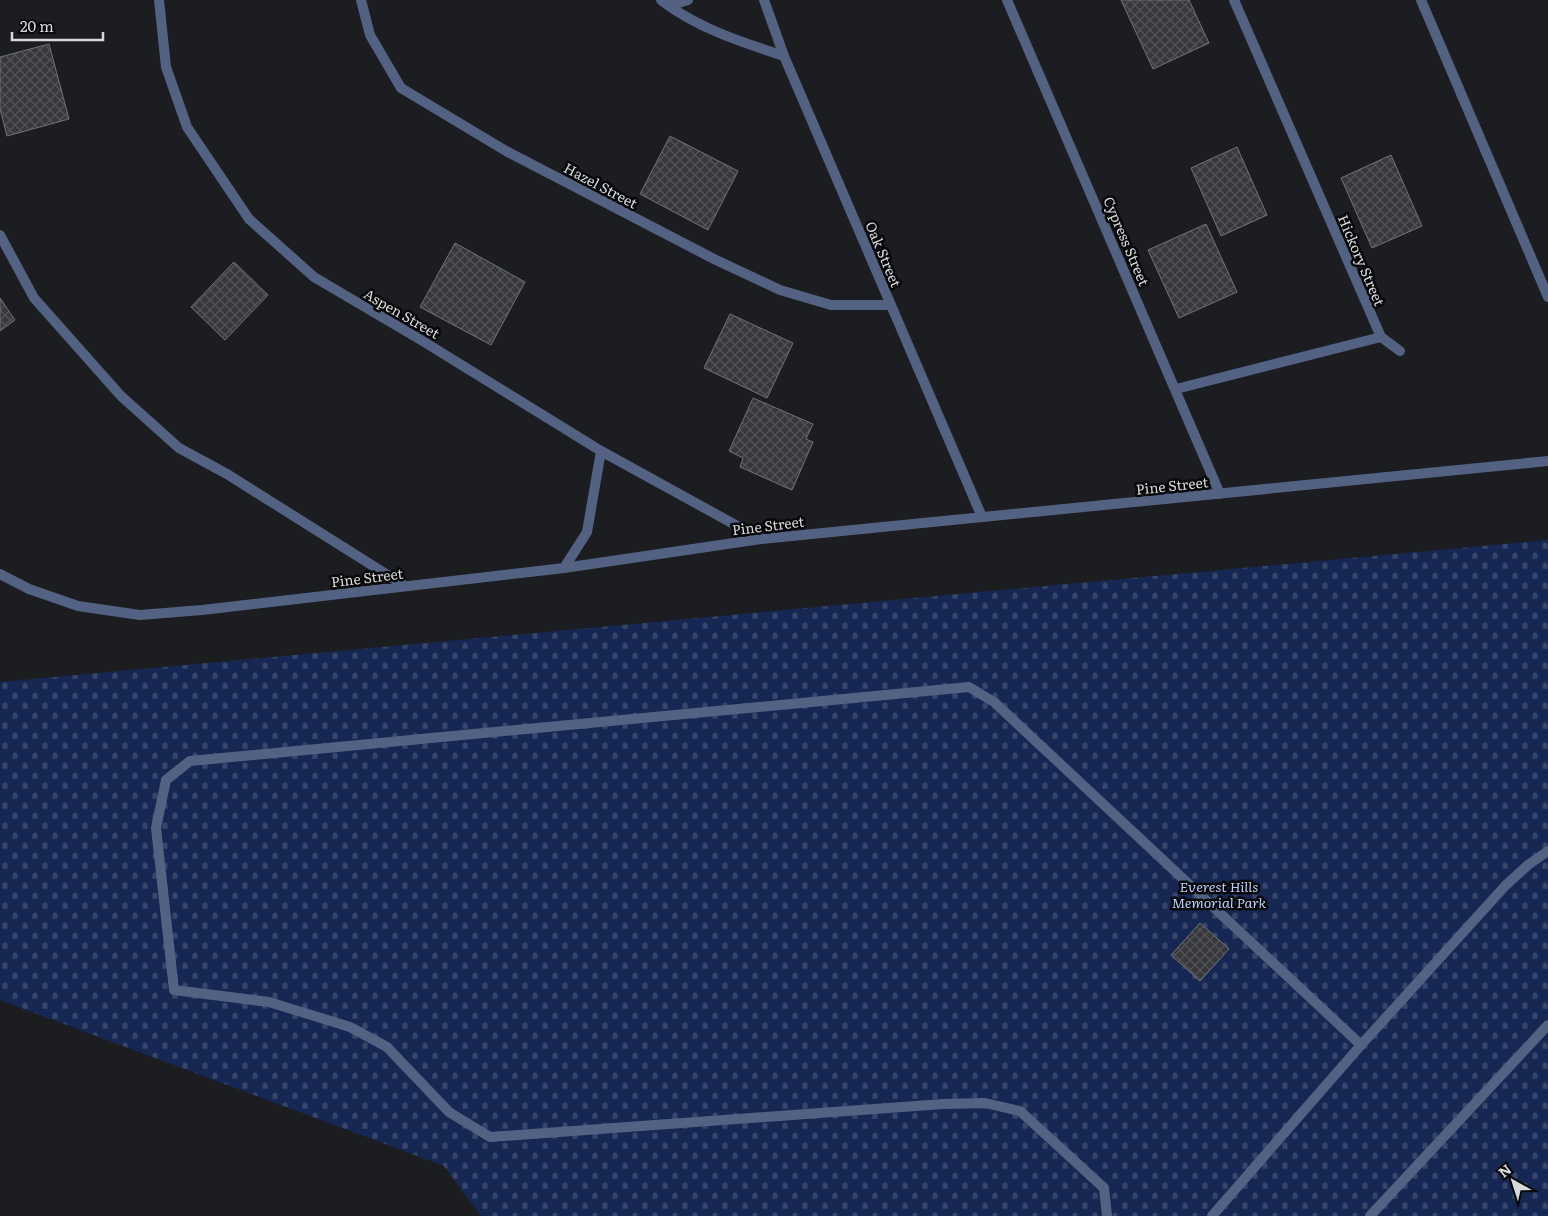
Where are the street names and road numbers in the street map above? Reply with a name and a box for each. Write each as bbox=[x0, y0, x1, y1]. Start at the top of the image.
street label: Hazel Street bbox=[561, 157, 642, 213]
street label: Cypress Street bbox=[1099, 193, 1155, 289]
street label: Hickory Street bbox=[1334, 211, 1390, 309]
street label: Oak Street bbox=[861, 218, 907, 290]
street label: Aspen Street bbox=[360, 283, 444, 343]
street label: Pine Street bbox=[1135, 471, 1209, 499]
street label: Pine Street bbox=[731, 511, 805, 539]
street label: Pine Street bbox=[330, 563, 404, 591]

